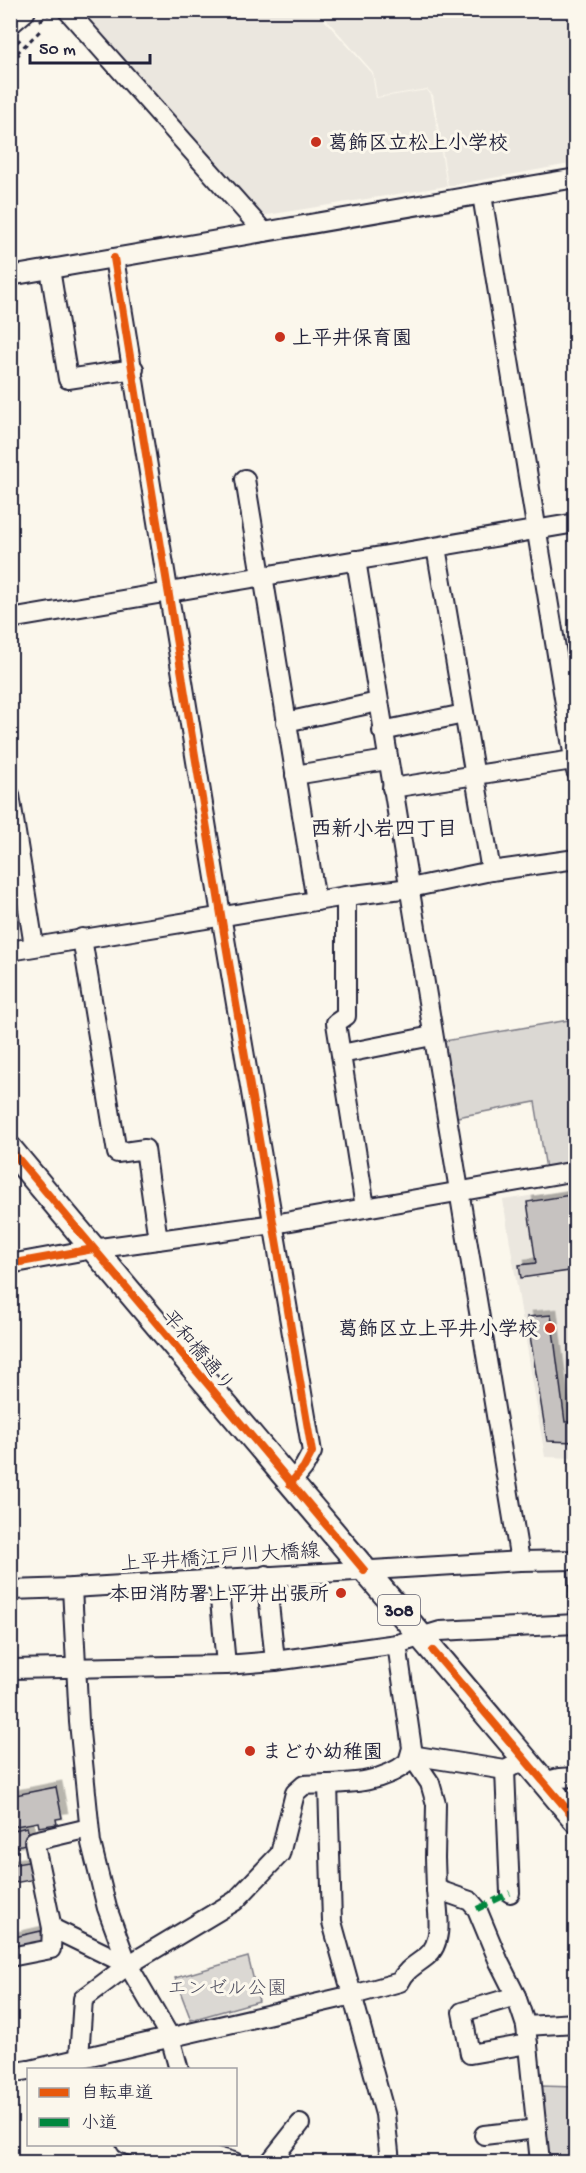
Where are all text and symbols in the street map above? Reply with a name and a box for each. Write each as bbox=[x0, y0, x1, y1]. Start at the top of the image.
scale bar bbox=[30, 27, 150, 65]
text: 50 m bbox=[39, 40, 76, 61]
place label: 葛飾区立松上小学校 bbox=[328, 132, 508, 157]
marker: 葛飾区立松上小学校 bbox=[309, 135, 323, 149]
place label: 上平井保育園 bbox=[292, 327, 412, 352]
marker: 上平井保育園 bbox=[273, 330, 287, 344]
district label: 西新小岩四丁目 bbox=[311, 818, 458, 844]
street label: 平和橋通り bbox=[155, 1306, 238, 1398]
place label: 葛飾区立上平井小学校 bbox=[338, 1318, 538, 1343]
marker: 葛飾区立上平井小学校 bbox=[543, 1321, 557, 1335]
street label: 上平井橋江戸川大橋線 bbox=[120, 1539, 321, 1578]
place label: 本田消防署上平井出張所 bbox=[109, 1583, 329, 1608]
marker: 本田消防署上平井出張所 bbox=[334, 1586, 348, 1600]
road number: 308 bbox=[378, 1595, 420, 1625]
place label: まどか幼稚園 bbox=[262, 1741, 383, 1766]
marker: まどか幼稚園 bbox=[243, 1744, 257, 1758]
park label: エンゼル公園 bbox=[167, 1978, 287, 2002]
legend bbox=[27, 2068, 237, 2146]
text: 自転車道 bbox=[81, 2083, 153, 2105]
text: 小道 bbox=[81, 2113, 117, 2135]

